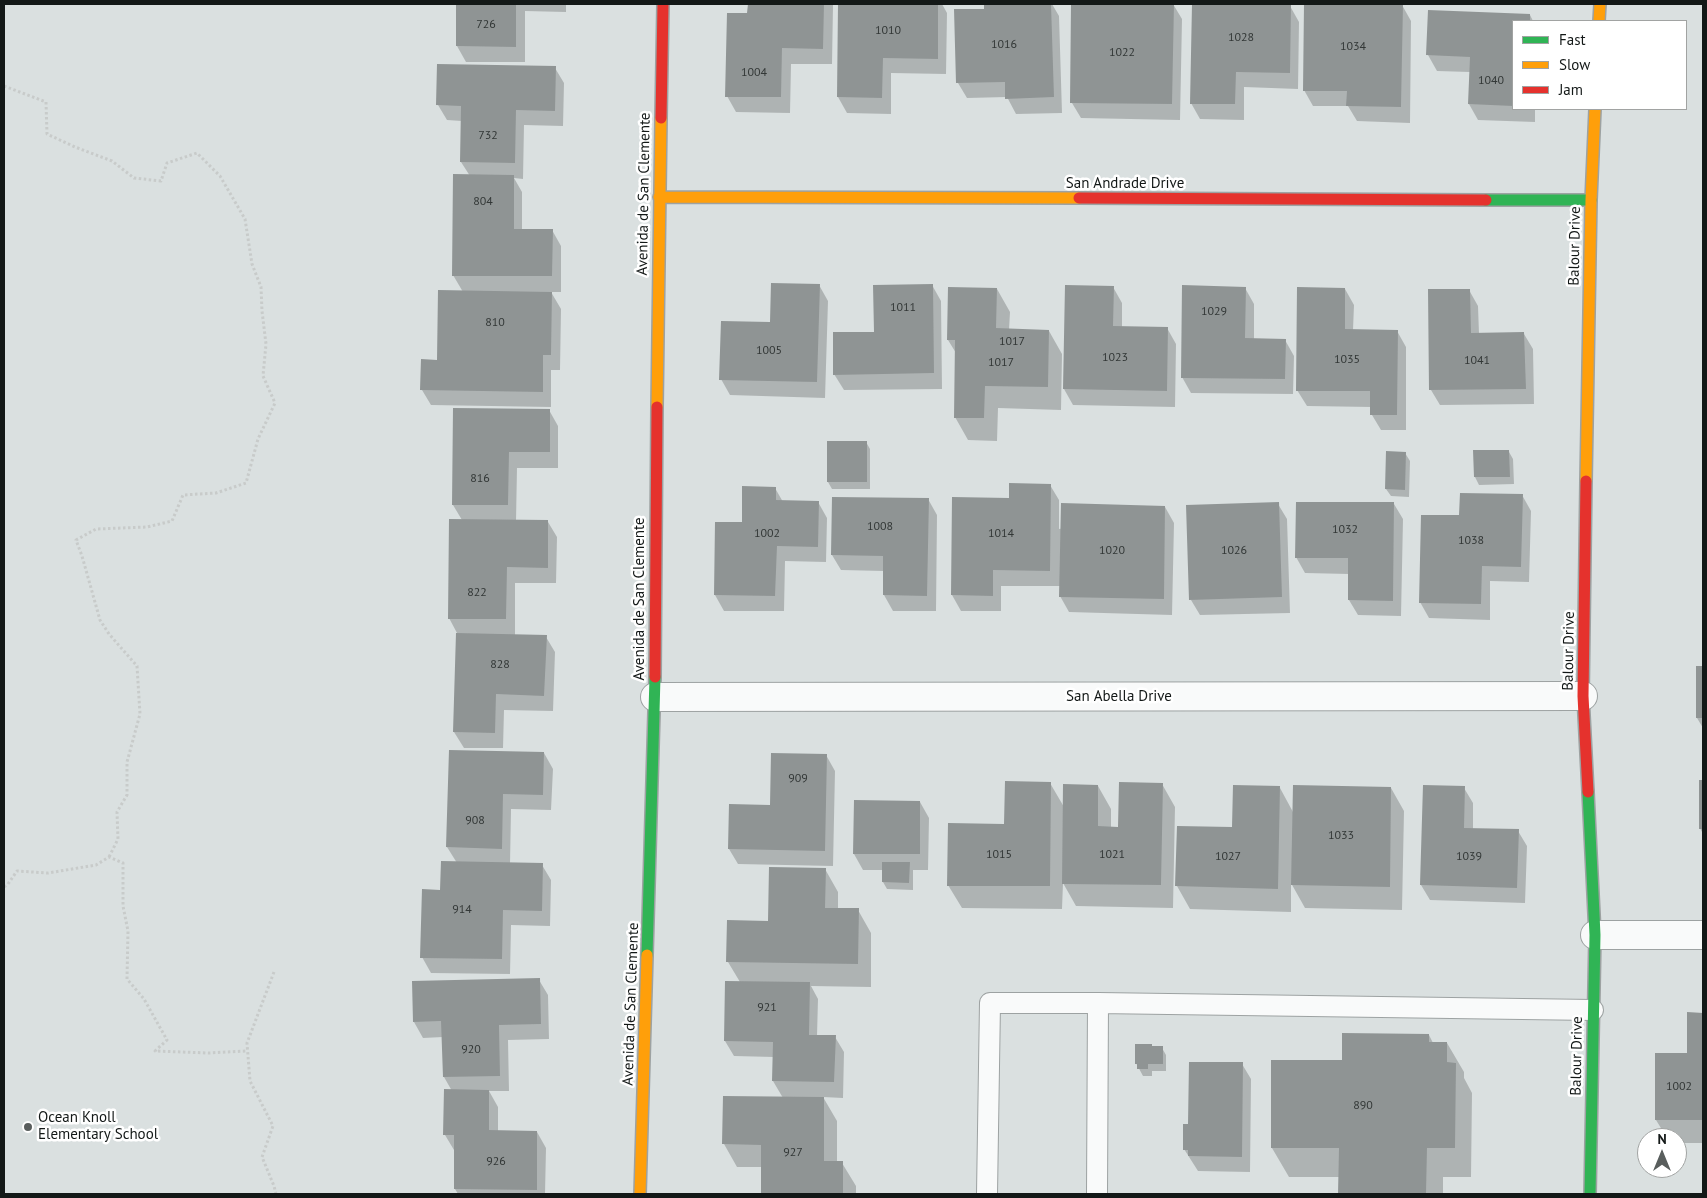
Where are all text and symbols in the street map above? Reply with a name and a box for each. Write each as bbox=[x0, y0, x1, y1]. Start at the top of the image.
house number: 726 bbox=[476, 18, 496, 32]
legend bbox=[1512, 20, 1687, 110]
house number: 1010 bbox=[875, 24, 901, 38]
text: Fast bbox=[1559, 30, 1586, 49]
house number: 1028 bbox=[1228, 31, 1254, 45]
house number: 1016 bbox=[991, 38, 1017, 52]
house number: 1034 bbox=[1340, 40, 1366, 54]
house number: 1022 bbox=[1109, 46, 1135, 60]
text: Slow bbox=[1559, 55, 1590, 74]
house number: 1004 bbox=[741, 66, 767, 80]
house number: 1040 bbox=[1478, 74, 1504, 88]
text: Jam bbox=[1559, 80, 1583, 99]
street label: Avenida de San Clemente bbox=[634, 112, 654, 276]
house number: 732 bbox=[478, 129, 498, 143]
street label: San Andrade Drive bbox=[1066, 175, 1184, 193]
house number: 804 bbox=[473, 195, 493, 209]
street label: Balour Drive bbox=[1565, 206, 1585, 286]
house number: 1011 bbox=[890, 301, 916, 315]
house number: 1029 bbox=[1201, 305, 1227, 319]
house number: 810 bbox=[485, 316, 505, 330]
house number: 1017 bbox=[999, 335, 1025, 349]
house number: 1005 bbox=[756, 344, 782, 358]
house number: 1023 bbox=[1102, 351, 1128, 365]
house number: 1035 bbox=[1334, 353, 1360, 367]
house number: 1041 bbox=[1464, 354, 1490, 368]
house number: 1017 bbox=[988, 356, 1014, 370]
house number: 816 bbox=[470, 472, 490, 486]
street label: Avenida de San Clemente bbox=[631, 517, 649, 681]
house number: 1008 bbox=[867, 520, 893, 534]
house number: 1032 bbox=[1332, 523, 1358, 537]
house number: 1002 bbox=[754, 527, 780, 541]
house number: 1014 bbox=[988, 527, 1014, 541]
house number: 1038 bbox=[1458, 534, 1484, 548]
house number: 1020 bbox=[1099, 544, 1125, 558]
house number: 1026 bbox=[1221, 544, 1247, 558]
house number: 822 bbox=[467, 586, 487, 600]
street label: Balour Drive bbox=[1559, 611, 1579, 691]
house number: 828 bbox=[490, 658, 510, 672]
street label: San Abella Drive bbox=[1066, 688, 1172, 706]
house number: 909 bbox=[788, 772, 808, 786]
house number: 908 bbox=[465, 814, 485, 828]
house number: 1033 bbox=[1328, 829, 1354, 843]
house number: 1015 bbox=[986, 848, 1012, 862]
house number: 1021 bbox=[1099, 848, 1125, 862]
house number: 1027 bbox=[1215, 850, 1241, 864]
house number: 1039 bbox=[1456, 850, 1482, 864]
house number: 914 bbox=[452, 903, 472, 917]
street label: Avenida de San Clemente bbox=[619, 922, 643, 1086]
house number: 921 bbox=[757, 1001, 777, 1015]
street label: Balour Drive bbox=[1567, 1016, 1587, 1096]
house number: 920 bbox=[461, 1043, 481, 1057]
house number: 1002 bbox=[1666, 1080, 1692, 1094]
house number: 890 bbox=[1353, 1099, 1373, 1113]
place label: Ocean Knoll Elementary School bbox=[38, 1109, 158, 1144]
marker: Ocean Knoll Elementary School bbox=[22, 1121, 34, 1133]
north arrow bbox=[1637, 1128, 1687, 1178]
text: N bbox=[1657, 1130, 1667, 1148]
house number: 927 bbox=[783, 1146, 803, 1160]
house number: 926 bbox=[486, 1155, 506, 1169]

